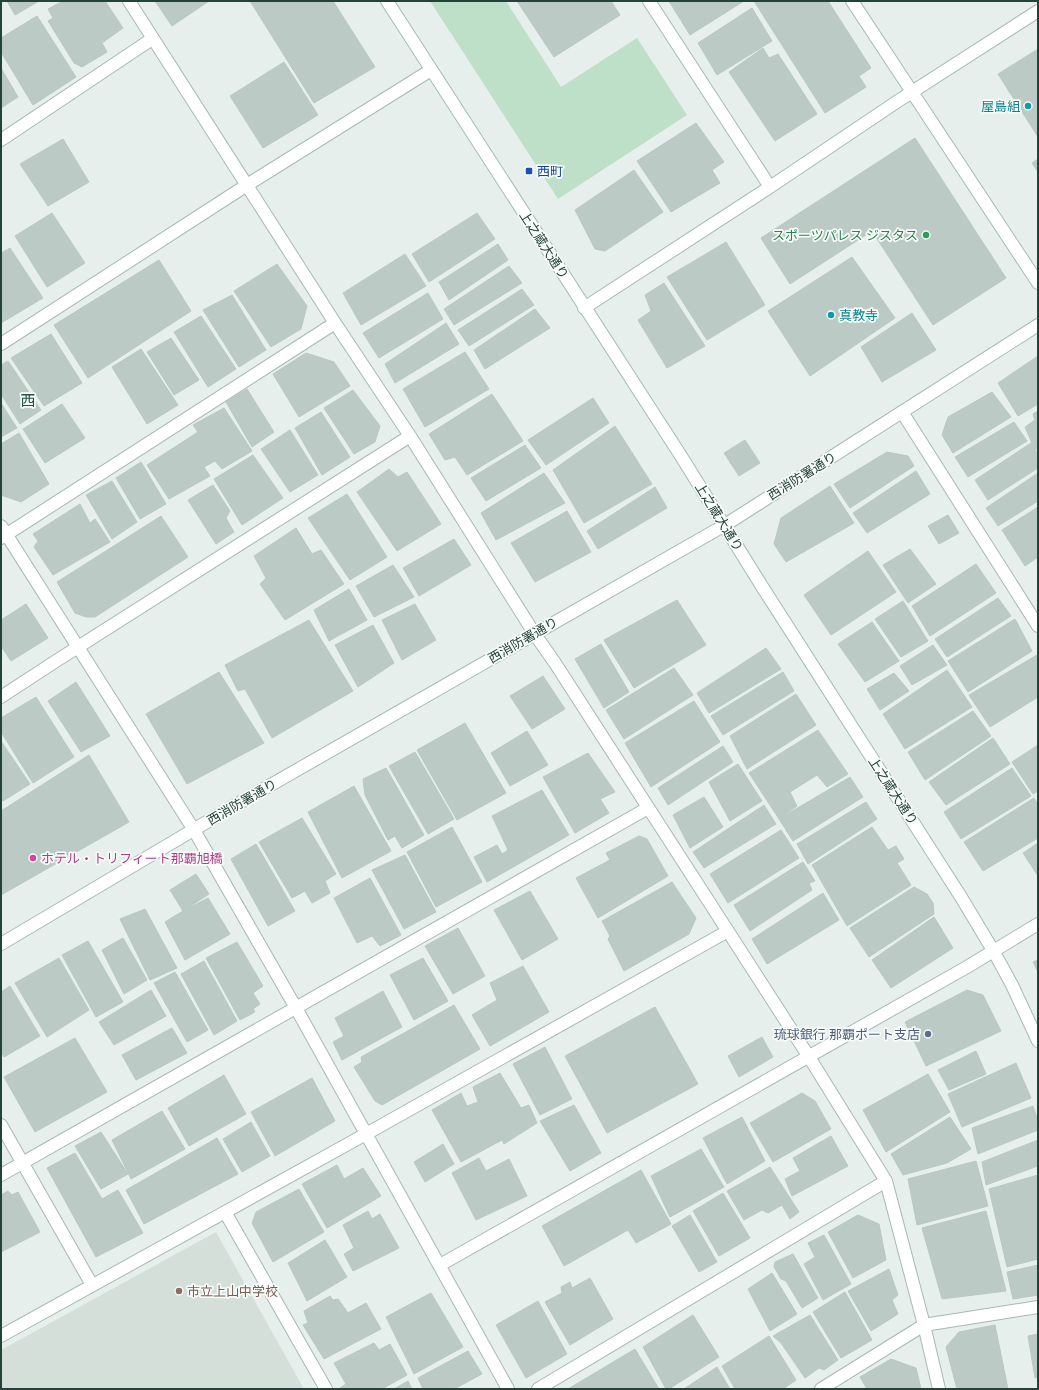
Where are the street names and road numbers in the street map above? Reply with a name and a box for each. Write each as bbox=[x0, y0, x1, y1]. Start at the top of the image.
street label: 上之蔵大通り bbox=[516, 208, 572, 282]
street label: 西消防署通り bbox=[765, 449, 839, 503]
street label: 上之蔵大通り bbox=[692, 480, 746, 554]
street label: 西消防署通り bbox=[485, 614, 561, 666]
street label: 上之蔵大通り bbox=[865, 754, 921, 828]
street label: 西消防署通り bbox=[204, 776, 280, 828]

